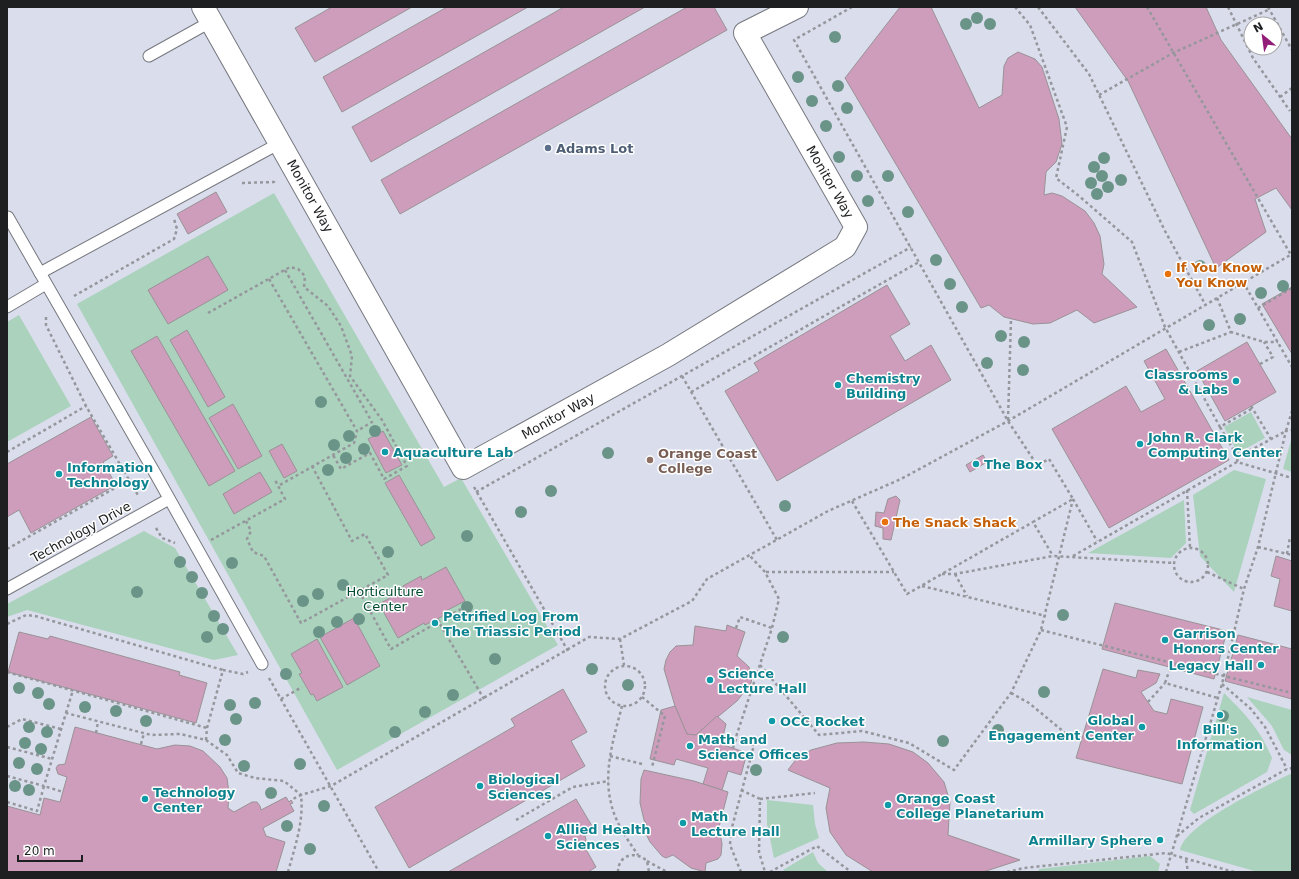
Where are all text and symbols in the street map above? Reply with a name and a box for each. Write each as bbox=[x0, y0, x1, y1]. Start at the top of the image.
north arrow bbox=[1243, 16, 1283, 56]
text: N bbox=[1251, 20, 1266, 36]
place label: Adams Lot bbox=[556, 141, 633, 156]
marker: Adams Lot bbox=[543, 143, 553, 153]
street label: Monitor Way bbox=[803, 143, 857, 221]
street label: Monitor Way bbox=[284, 157, 336, 235]
place label: If You Know You Know bbox=[1175, 260, 1262, 290]
marker: If You Know You Know bbox=[1163, 269, 1173, 279]
place label: Classrooms & Labs bbox=[1144, 367, 1228, 397]
place label: Chemistry Building bbox=[846, 371, 921, 401]
marker: Classrooms & Labs bbox=[1231, 376, 1241, 386]
marker: Chemistry Building bbox=[833, 380, 843, 390]
street label: Monitor Way bbox=[519, 390, 597, 442]
place label: John R. Clark Computing Center bbox=[1147, 430, 1282, 460]
marker: John R. Clark Computing Center bbox=[1135, 439, 1145, 449]
place label: Aquaculture Lab bbox=[393, 445, 513, 460]
place label: Orange Coast College bbox=[658, 446, 757, 476]
marker: Aquaculture Lab bbox=[380, 447, 390, 457]
marker: Orange Coast College bbox=[645, 455, 655, 465]
place label: The Box bbox=[984, 457, 1043, 472]
marker: The Box bbox=[971, 459, 981, 469]
place label: Information Technology bbox=[67, 460, 153, 490]
marker: Information Technology bbox=[54, 469, 64, 479]
street label: Technology Drive bbox=[28, 498, 133, 566]
place label: The Snack Shack bbox=[893, 515, 1017, 530]
marker: The Snack Shack bbox=[880, 517, 890, 527]
park label: Horticulture Center bbox=[346, 584, 424, 614]
place label: Petrified Log From The Triassic Period bbox=[443, 609, 581, 639]
marker: Petrified Log From The Triassic Period bbox=[430, 618, 440, 628]
place label: Garrison Honors Center bbox=[1173, 626, 1279, 656]
marker: Garrison Honors Center bbox=[1160, 635, 1170, 645]
place label: Legacy Hall bbox=[1169, 658, 1253, 673]
marker: Legacy Hall bbox=[1256, 660, 1266, 670]
place label: Science Lecture Hall bbox=[718, 666, 807, 696]
marker: Science Lecture Hall bbox=[705, 675, 715, 685]
marker: Bill's Information bbox=[1215, 710, 1225, 720]
place label: Global Engagement Center bbox=[988, 713, 1135, 743]
place label: OCC Rocket bbox=[780, 714, 865, 729]
marker: OCC Rocket bbox=[767, 716, 777, 726]
marker: Global Engagement Center bbox=[1137, 722, 1147, 732]
place label: Bill's Information bbox=[1177, 722, 1263, 752]
place label: Math and Science Offices bbox=[698, 732, 809, 762]
marker: Math and Science Offices bbox=[685, 741, 695, 751]
place label: Biological Sciences bbox=[488, 772, 559, 802]
marker: Biological Sciences bbox=[475, 781, 485, 791]
place label: Technology Center bbox=[153, 785, 236, 815]
place label: Orange Coast College Planetarium bbox=[896, 791, 1044, 821]
marker: Technology Center bbox=[140, 794, 150, 804]
marker: Orange Coast College Planetarium bbox=[883, 800, 893, 810]
place label: Math Lecture Hall bbox=[691, 809, 780, 839]
marker: Math Lecture Hall bbox=[678, 818, 688, 828]
place label: Allied Health Sciences bbox=[556, 822, 650, 852]
marker: Allied Health Sciences bbox=[543, 831, 553, 841]
place label: Armillary Sphere bbox=[1028, 833, 1152, 848]
marker: Armillary Sphere bbox=[1155, 835, 1165, 845]
scale bar bbox=[18, 837, 82, 863]
text: 20 m bbox=[24, 844, 55, 858]

